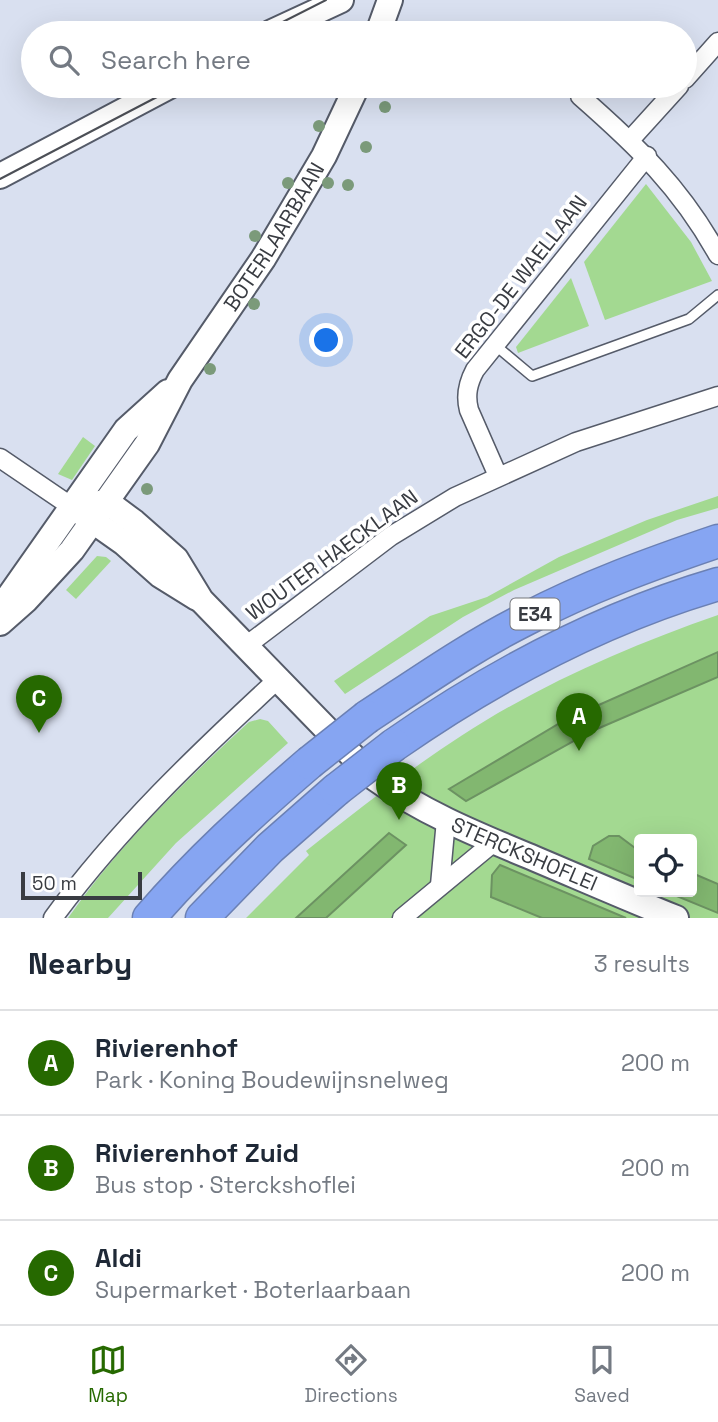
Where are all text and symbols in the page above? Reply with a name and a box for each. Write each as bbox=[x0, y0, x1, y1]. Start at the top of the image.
search box bbox=[21, 21, 697, 98]
icon: search bbox=[45, 41, 83, 79]
text: Search here bbox=[101, 43, 251, 77]
street label: BOTERLAARBAAN bbox=[217, 157, 330, 316]
street label: ERGO-DE WAELLAAN bbox=[448, 190, 593, 364]
your location bbox=[309, 323, 343, 357]
street label: WOUTER HAECKLAAN bbox=[240, 483, 423, 626]
road number: E34 bbox=[510, 598, 560, 629]
pin: C bbox=[16, 675, 62, 733]
pin: A bbox=[556, 693, 602, 751]
pin: B bbox=[376, 762, 422, 820]
street label: STERCKSHOFLEI bbox=[447, 810, 602, 897]
map controls bbox=[634, 834, 697, 897]
button: locate bbox=[634, 834, 697, 897]
scale bar bbox=[21, 869, 142, 901]
text: 50 m bbox=[32, 871, 77, 896]
text: Nearby bbox=[28, 944, 132, 983]
text: 3 results bbox=[594, 949, 690, 979]
text: Rivierenhof bbox=[95, 1031, 238, 1065]
text: A bbox=[44, 1048, 58, 1078]
text: 200 m bbox=[621, 1048, 690, 1078]
text: Park · Koning Boudewijnsnelweg bbox=[95, 1065, 449, 1095]
text: Rivierenhof Zuid bbox=[95, 1136, 299, 1170]
text: B bbox=[43, 1153, 59, 1183]
text: 200 m bbox=[621, 1153, 690, 1183]
text: Bus stop · Sterckshoflei bbox=[95, 1170, 356, 1200]
text: Aldi bbox=[95, 1241, 142, 1275]
text: C bbox=[44, 1258, 58, 1288]
text: 200 m bbox=[621, 1258, 690, 1288]
text: Supermarket · Boterlaarbaan bbox=[95, 1275, 411, 1305]
tab: Map bbox=[88, 1341, 128, 1408]
tab: Directions bbox=[305, 1341, 398, 1408]
tab: Saved bbox=[574, 1341, 630, 1408]

